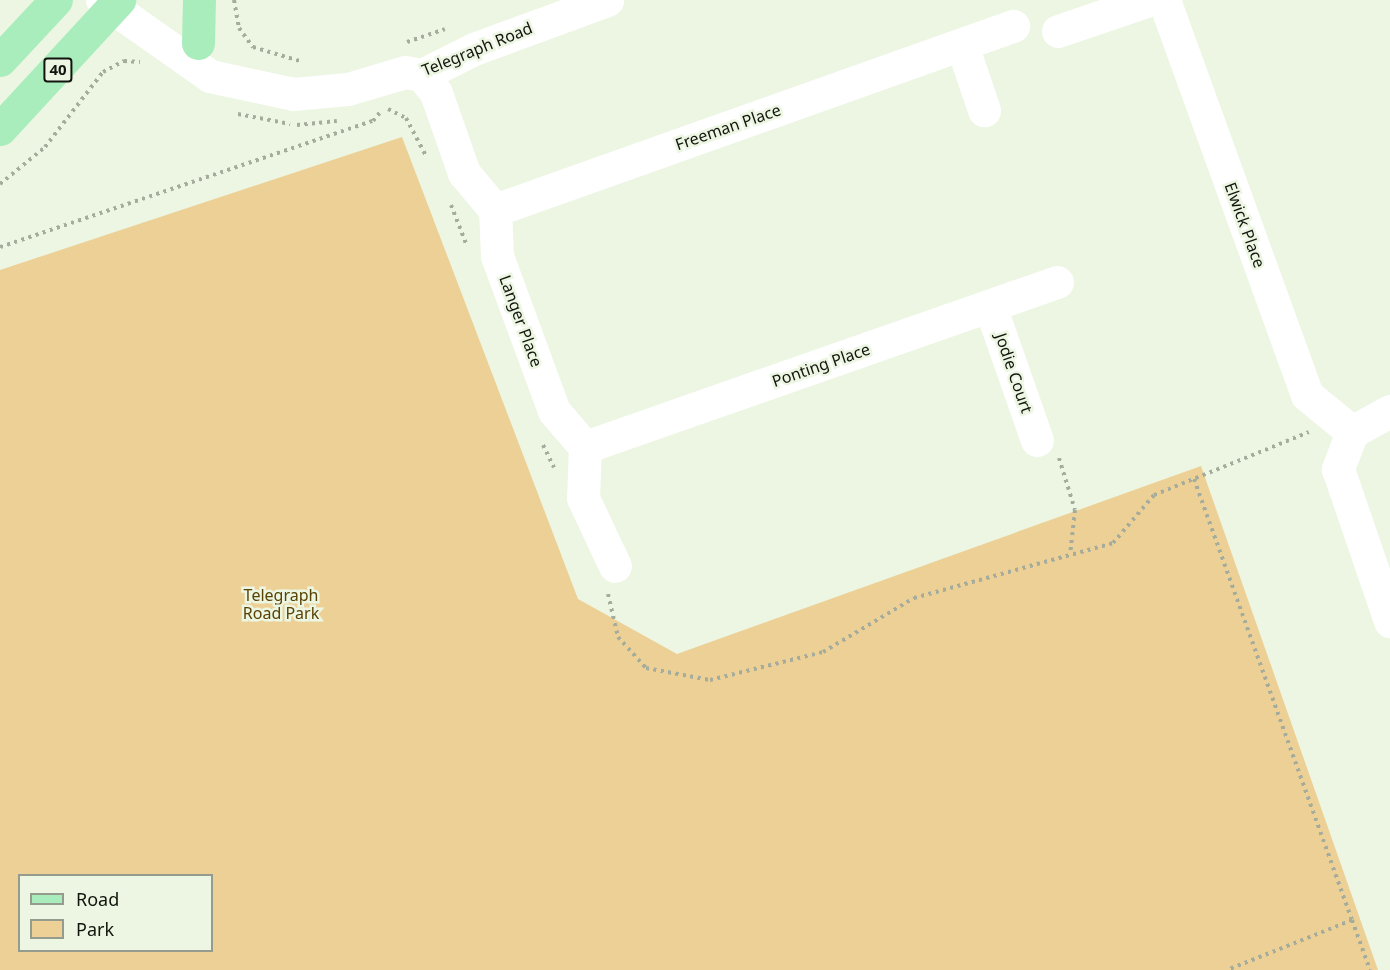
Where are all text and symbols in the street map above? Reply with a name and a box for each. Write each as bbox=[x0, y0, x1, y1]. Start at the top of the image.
street label: Telegraph Road bbox=[419, 18, 535, 80]
road number: 40 bbox=[43, 58, 73, 82]
street label: Freeman Place bbox=[673, 100, 783, 154]
street label: Elwick Place bbox=[1221, 180, 1269, 270]
street label: Langer Place bbox=[495, 272, 547, 370]
street label: Jodie Court bbox=[991, 331, 1037, 415]
street label: Ponting Place bbox=[769, 339, 873, 391]
park label: Telegraph Road Park bbox=[243, 585, 319, 623]
legend bbox=[18, 874, 213, 952]
text: Road bbox=[76, 887, 119, 911]
text: Park bbox=[76, 917, 114, 941]

